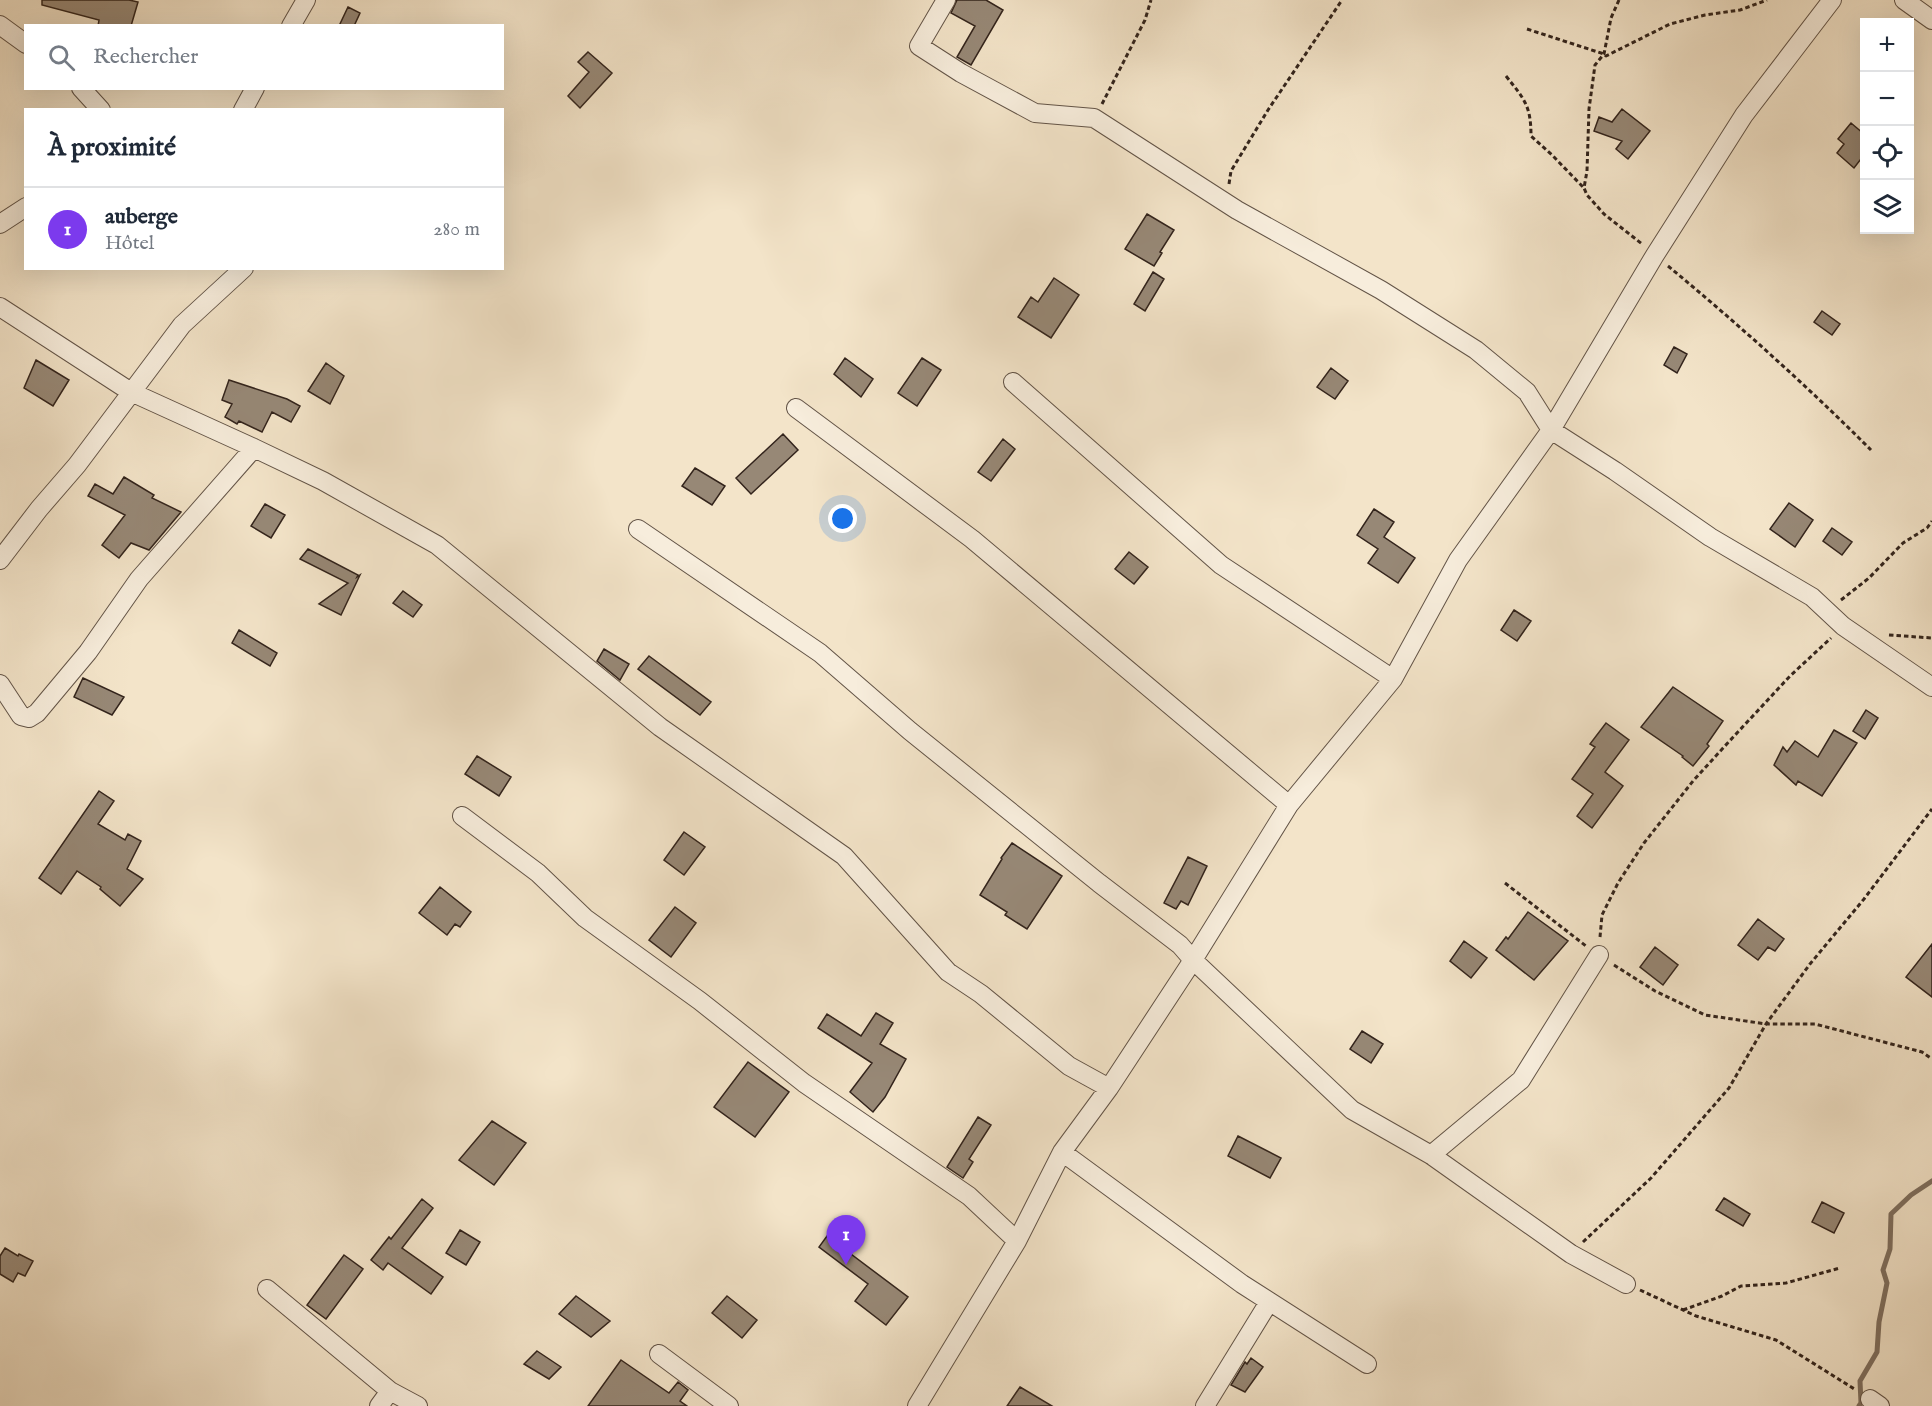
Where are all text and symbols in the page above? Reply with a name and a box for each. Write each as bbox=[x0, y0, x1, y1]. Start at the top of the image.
map controls bbox=[1860, 18, 1914, 234]
button: + bbox=[1860, 18, 1914, 72]
search box bbox=[24, 24, 504, 90]
icon: search bbox=[45, 41, 78, 74]
text: Rechercher bbox=[93, 43, 198, 71]
button: − bbox=[1860, 72, 1914, 126]
button: locate bbox=[1860, 126, 1914, 180]
text: À proximité bbox=[48, 131, 176, 164]
button: layers bbox=[1860, 180, 1914, 234]
text: auberge bbox=[105, 203, 178, 231]
text: 1 bbox=[64, 217, 71, 242]
text: 280 m bbox=[433, 217, 480, 242]
text: Hôtel bbox=[105, 231, 154, 256]
your location bbox=[828, 504, 857, 533]
pin: 1 bbox=[826, 1216, 866, 1265]

